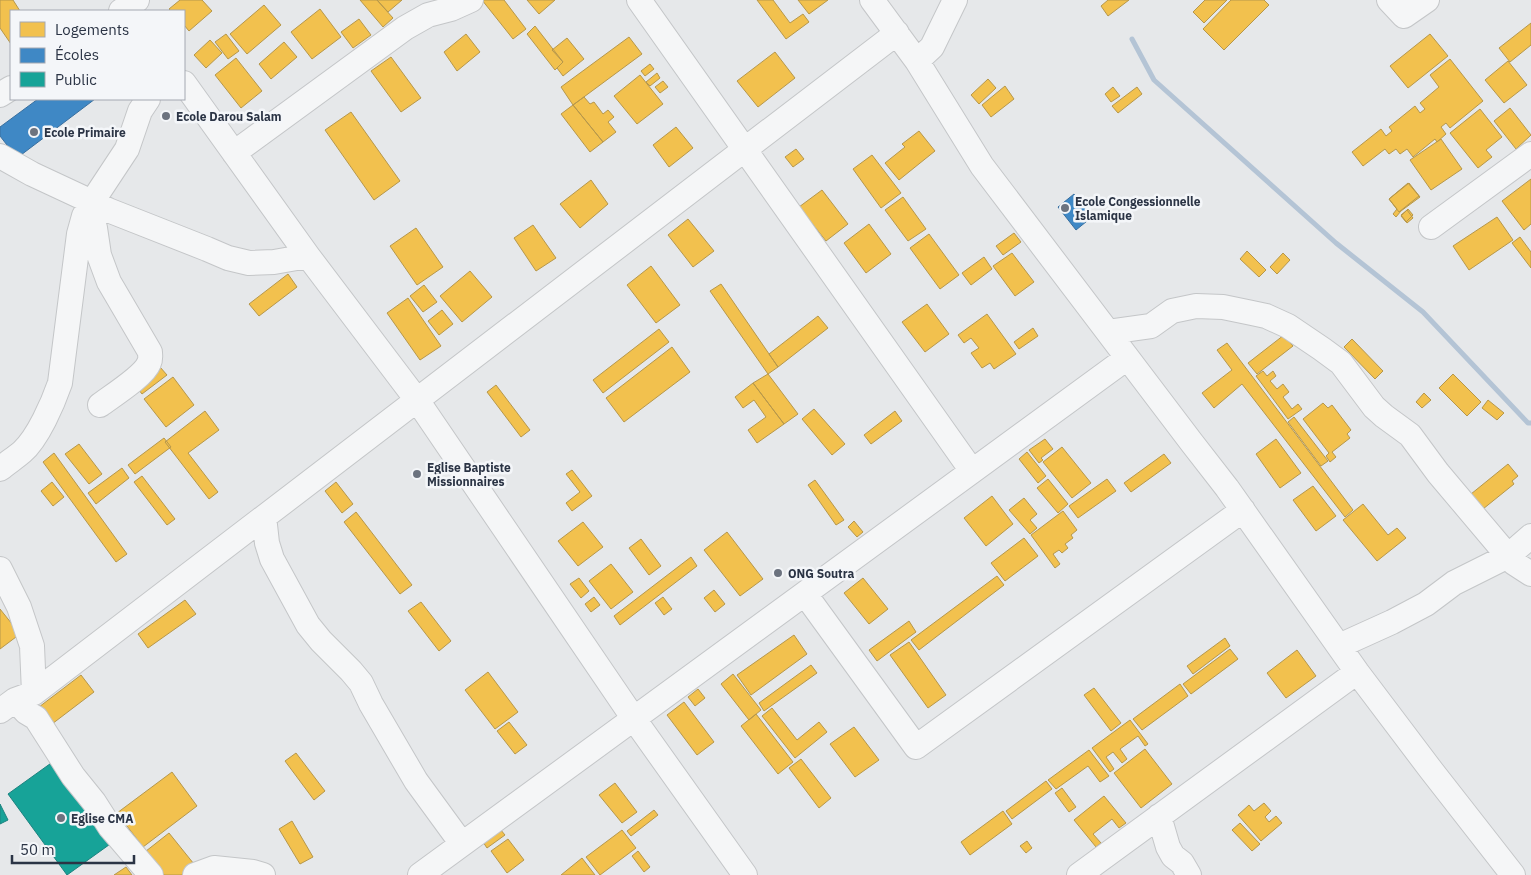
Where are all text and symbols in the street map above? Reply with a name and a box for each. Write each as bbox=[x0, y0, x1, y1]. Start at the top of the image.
legend bbox=[10, 10, 185, 100]
text: Logements bbox=[55, 20, 129, 39]
text: Écoles bbox=[55, 45, 99, 64]
text: Public bbox=[55, 70, 97, 89]
place label: Ecole Darou Salam bbox=[176, 109, 282, 124]
marker: Ecole Darou Salam bbox=[160, 110, 172, 122]
place label: Ecole Primaire bbox=[44, 125, 126, 140]
marker: Ecole Primaire bbox=[28, 126, 40, 138]
place label: Ecole Congessionnelle Islamique bbox=[1075, 194, 1201, 223]
marker: Ecole Congessionnelle Islamique bbox=[1059, 202, 1071, 214]
place label: Eglise Baptiste Missionnaires bbox=[427, 460, 511, 489]
marker: Eglise Baptiste Missionnaires bbox=[411, 468, 423, 480]
place label: ONG Soutra bbox=[788, 566, 854, 581]
marker: ONG Soutra bbox=[772, 567, 784, 579]
place label: Eglise CMA bbox=[71, 811, 133, 826]
marker: Eglise CMA bbox=[55, 812, 67, 824]
scale bar bbox=[12, 832, 135, 864]
text: 50 m bbox=[20, 840, 55, 859]

